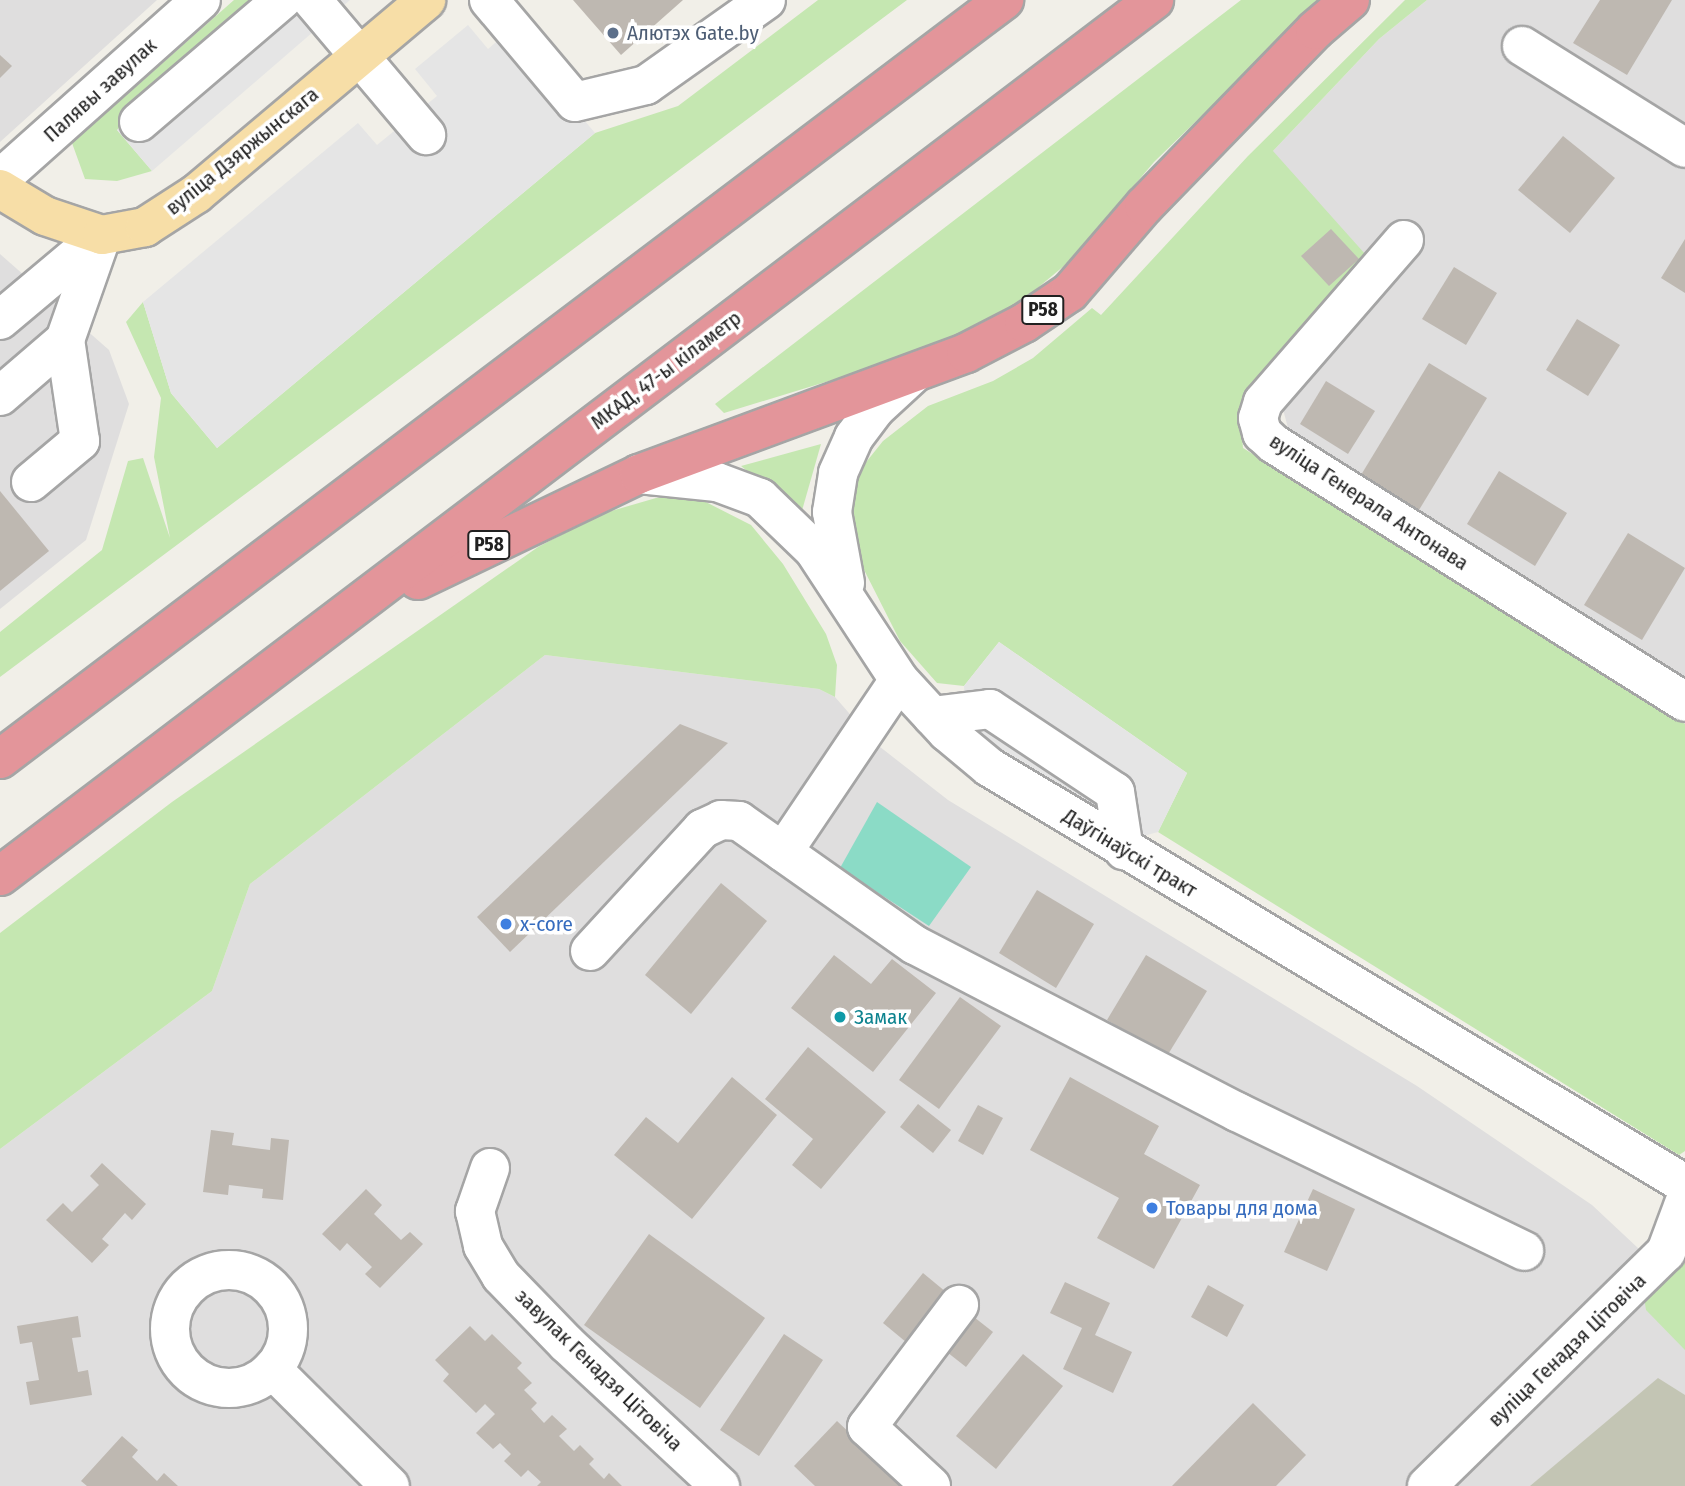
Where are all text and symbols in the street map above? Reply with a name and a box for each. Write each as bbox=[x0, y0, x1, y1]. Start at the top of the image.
place label: Алютэх Gate.by bbox=[627, 20, 759, 46]
marker: Алютэх Gate.by bbox=[605, 25, 621, 41]
street label: Палявы завулак bbox=[38, 33, 162, 147]
street label: вуліца Дзяржынскага bbox=[161, 82, 323, 220]
road number: Р58 bbox=[1020, 294, 1066, 326]
street label: МКАД, 47-ы кіламетр bbox=[586, 305, 746, 435]
street label: вуліца Генерала Антонава bbox=[1265, 428, 1473, 576]
road number: Р58 bbox=[466, 530, 512, 560]
street label: Даўгінаўскі тракт bbox=[1058, 803, 1202, 903]
place label: x-core bbox=[520, 911, 573, 937]
marker: x-core bbox=[498, 916, 514, 932]
place label: Замак bbox=[854, 1004, 907, 1030]
marker: Замак bbox=[832, 1009, 848, 1025]
place label: Товары для дома bbox=[1166, 1195, 1318, 1221]
marker: Товары для дома bbox=[1144, 1200, 1160, 1216]
street label: вуліца Генадзя Цітовіча bbox=[1483, 1268, 1651, 1432]
street label: завулак Генадзя Цітовіча bbox=[510, 1284, 688, 1456]

